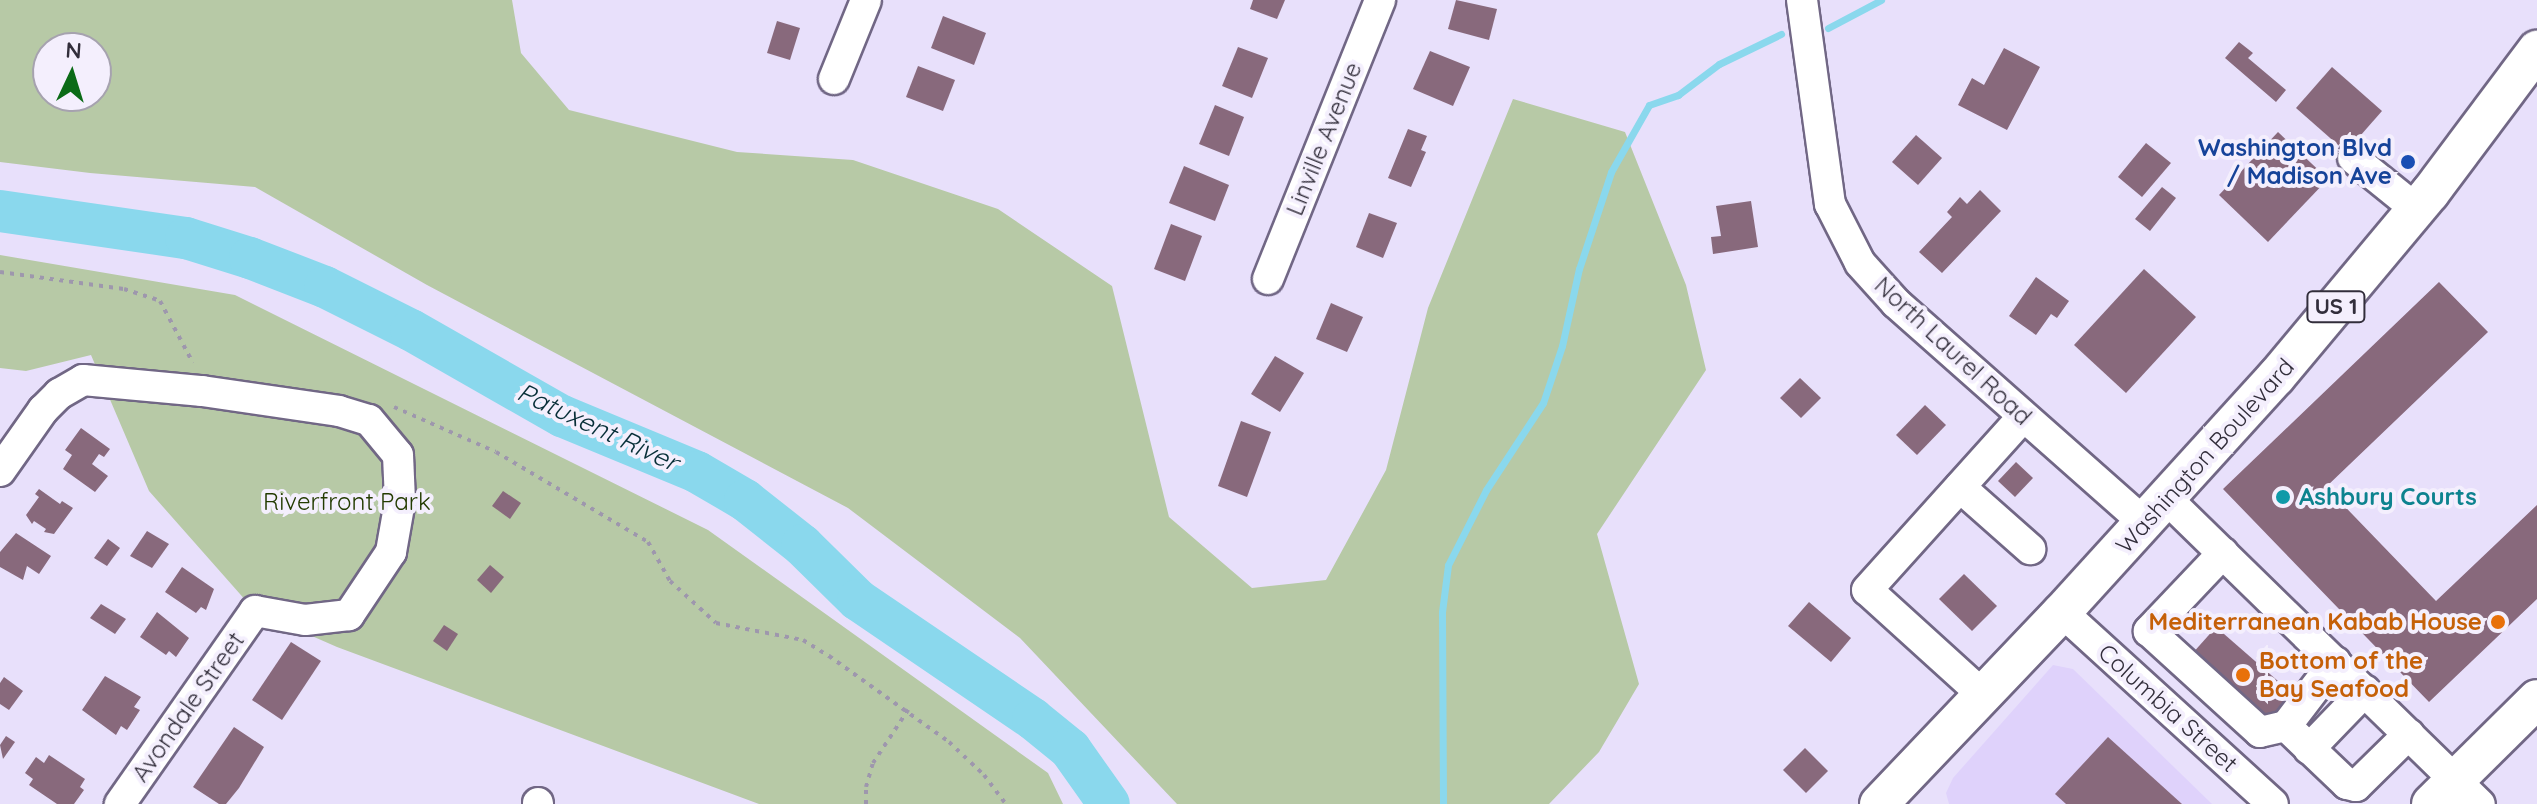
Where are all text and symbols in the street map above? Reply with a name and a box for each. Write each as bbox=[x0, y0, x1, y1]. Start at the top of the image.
north arrow bbox=[32, 32, 112, 112]
text: N bbox=[64, 36, 83, 65]
street label: Linville Avenue bbox=[1280, 58, 1368, 220]
place label: Washington Blvd / Madison Ave bbox=[2198, 134, 2392, 190]
marker: Washington Blvd / Madison Ave bbox=[2399, 153, 2417, 171]
street label: North Laurel Road bbox=[1869, 271, 2037, 431]
road number: US 1 bbox=[2306, 289, 2366, 325]
street label: Washington Boulevard bbox=[2110, 353, 2300, 559]
water label: Patuxent River bbox=[513, 376, 683, 478]
place label: Ashbury Courts bbox=[2299, 483, 2477, 511]
park label: Riverfront Park bbox=[263, 488, 431, 516]
marker: Ashbury Courts bbox=[2274, 488, 2292, 506]
place label: Mediterranean Kabab House bbox=[2149, 608, 2482, 636]
marker: Mediterranean Kabab House bbox=[2489, 613, 2507, 631]
street label: Avondale Street bbox=[126, 627, 250, 787]
street label: Columbia Street bbox=[2092, 638, 2244, 778]
place label: Bottom of the Bay Seafood bbox=[2259, 647, 2423, 703]
marker: Bottom of the Bay Seafood bbox=[2234, 666, 2252, 684]

